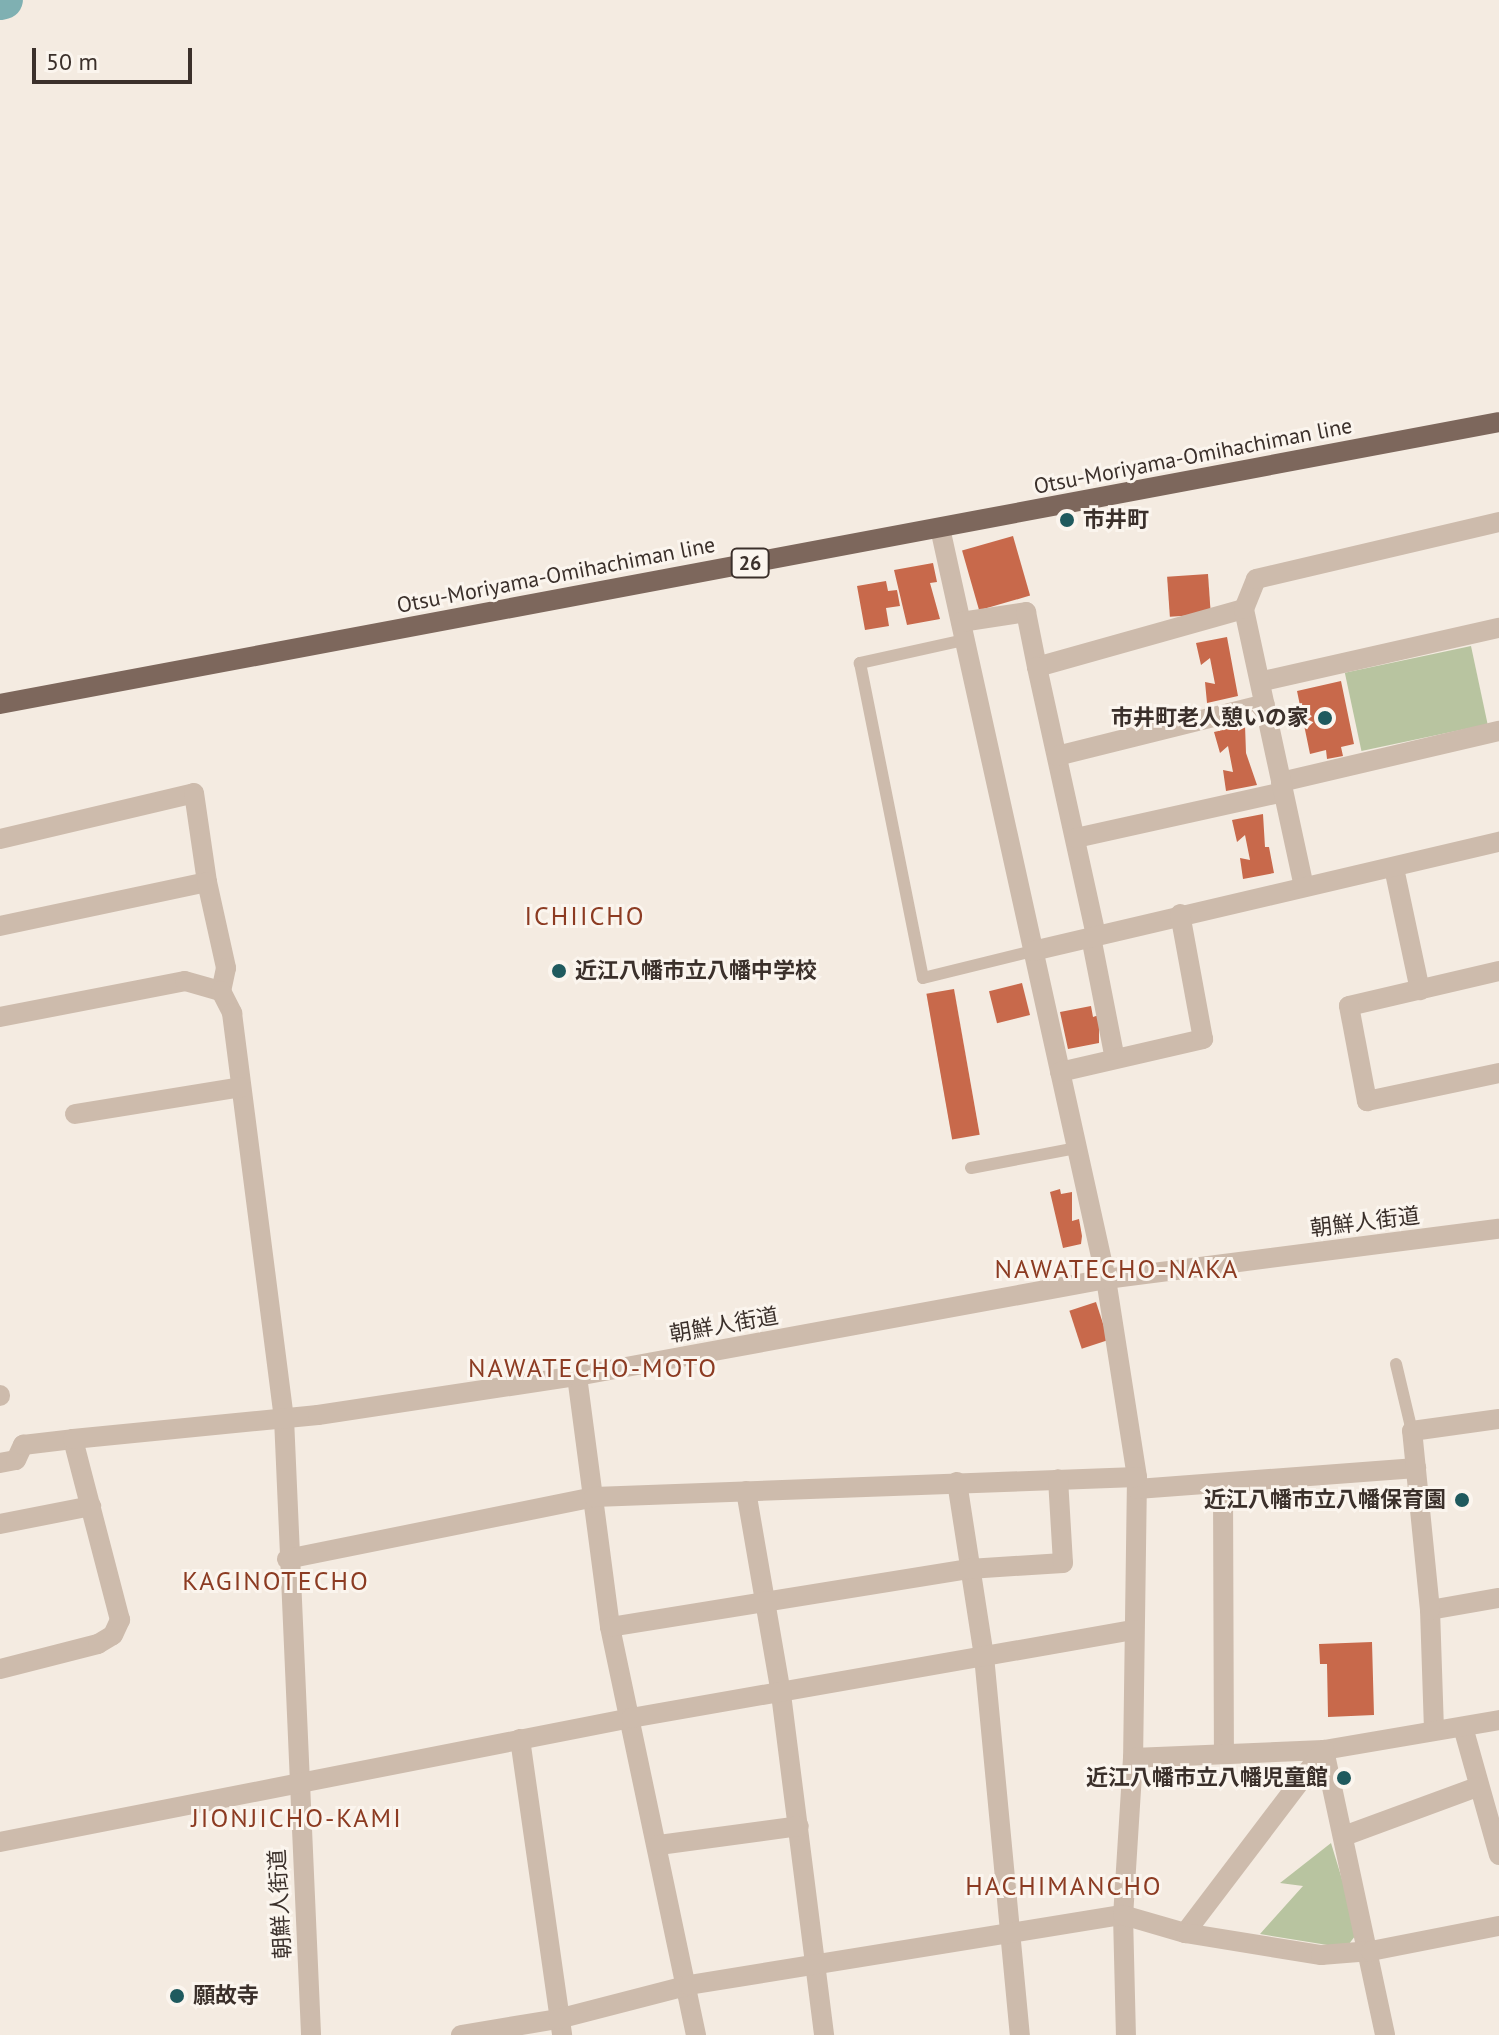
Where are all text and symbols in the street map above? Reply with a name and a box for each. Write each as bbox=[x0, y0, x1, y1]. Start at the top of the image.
scale bar bbox=[36, 32, 196, 82]
text: 50 m bbox=[46, 46, 98, 77]
street label: Otsu-Moriyama-Omihachiman line bbox=[1032, 412, 1354, 500]
place label: 市井町 bbox=[1083, 507, 1149, 533]
marker: 市井町 bbox=[1058, 511, 1076, 529]
street label: Otsu-Moriyama-Omihachiman line bbox=[395, 531, 717, 619]
road number: 26 bbox=[730, 547, 770, 579]
place label: 市井町老人憩いの家 bbox=[1111, 705, 1309, 731]
marker: 市井町老人憩いの家 bbox=[1316, 709, 1334, 727]
district label: ICHIICHO bbox=[524, 900, 646, 932]
place label: 近江八幡市立八幡中学校 bbox=[575, 958, 817, 984]
marker: 近江八幡市立八幡中学校 bbox=[550, 962, 568, 980]
street label: 朝鮮人街道 bbox=[1309, 1202, 1421, 1242]
district label: NAWATECHO-NAKA bbox=[994, 1253, 1240, 1285]
street label: 朝鮮人街道 bbox=[668, 1302, 780, 1348]
district label: NAWATECHO-MOTO bbox=[468, 1352, 718, 1384]
place label: 近江八幡市立八幡保育園 bbox=[1204, 1487, 1446, 1513]
marker: 近江八幡市立八幡保育園 bbox=[1453, 1491, 1471, 1509]
district label: KAGINOTECHO bbox=[182, 1565, 370, 1597]
place label: 近江八幡市立八幡児童館 bbox=[1086, 1765, 1328, 1791]
marker: 近江八幡市立八幡児童館 bbox=[1335, 1769, 1353, 1787]
district label: JIONJICHO-KAMI bbox=[191, 1802, 403, 1834]
street label: 朝鮮人街道 bbox=[264, 1848, 296, 1960]
district label: HACHIMANCHO bbox=[965, 1870, 1163, 1902]
place label: 願故寺 bbox=[193, 1983, 259, 2009]
marker: 願故寺 bbox=[168, 1987, 186, 2005]

